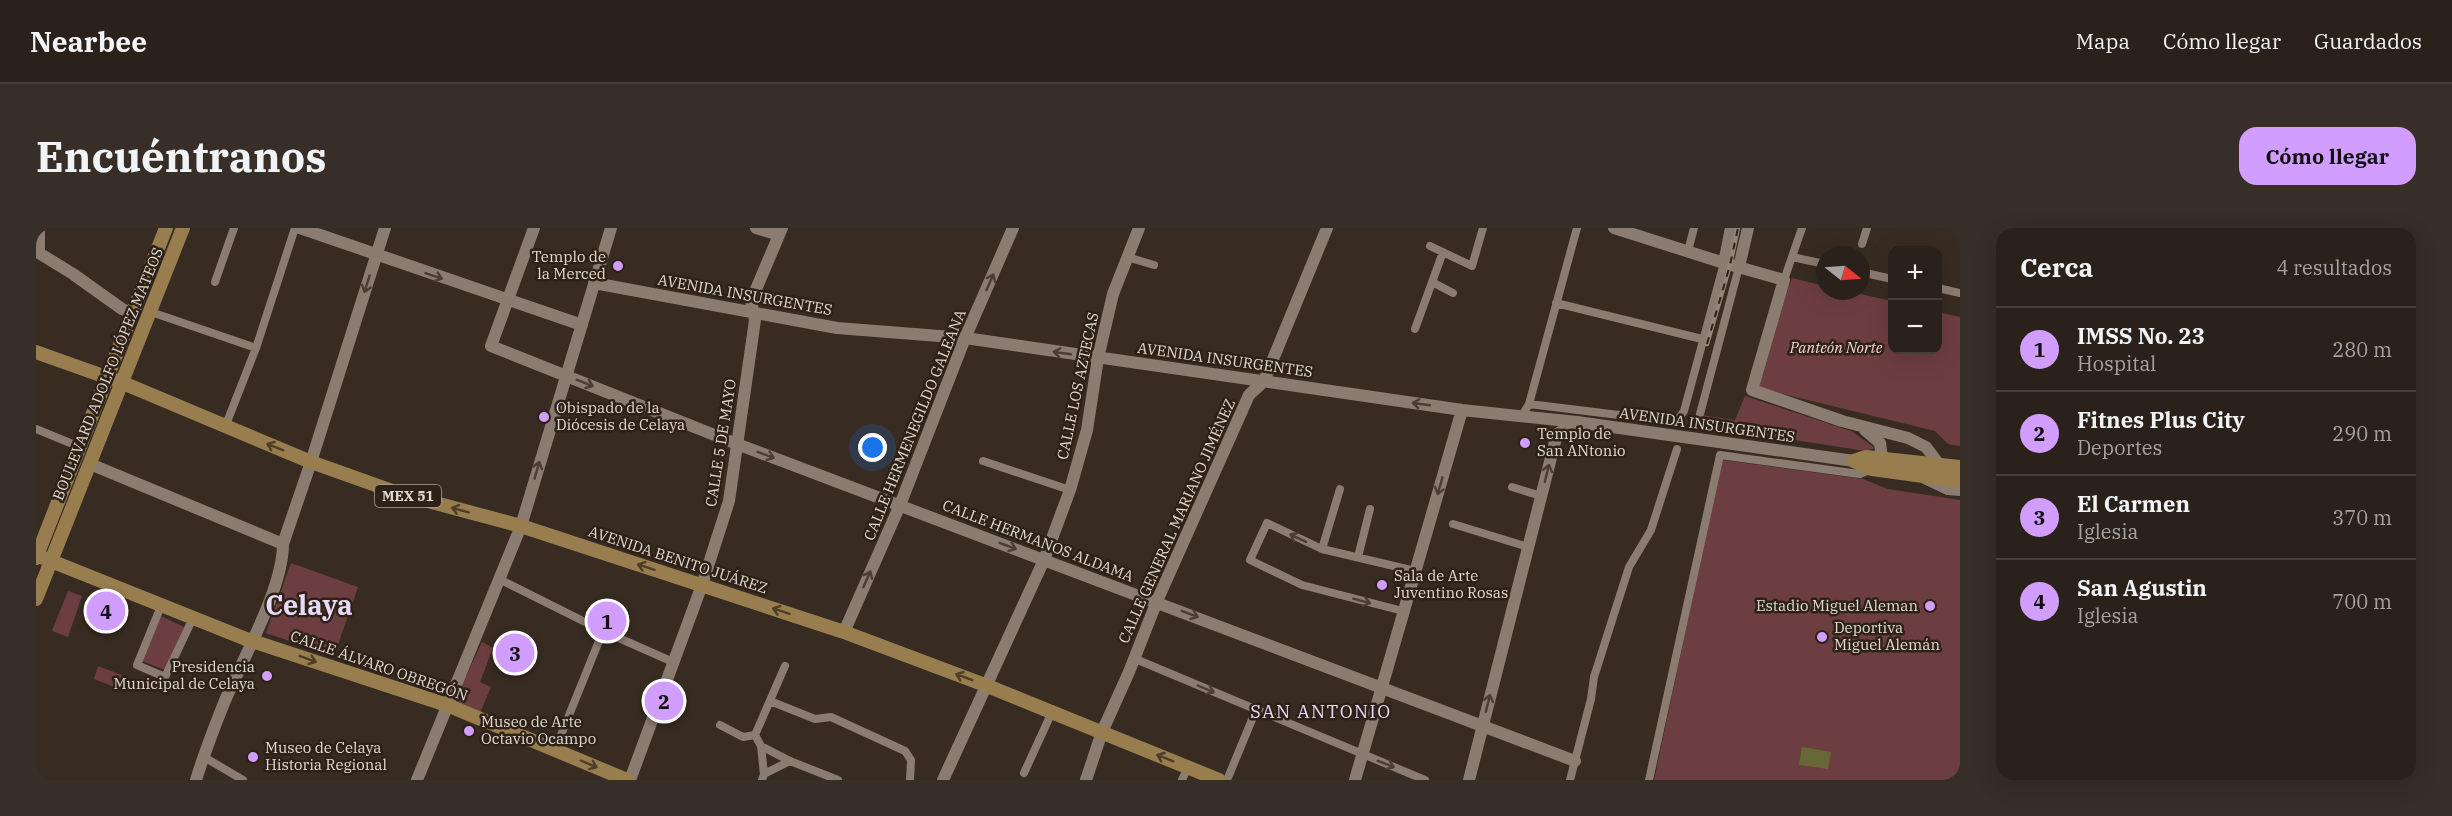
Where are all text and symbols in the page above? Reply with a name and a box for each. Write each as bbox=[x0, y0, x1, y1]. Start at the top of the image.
text: Nearbee bbox=[30, 23, 147, 60]
text: Mapa bbox=[2076, 27, 2130, 55]
text: Cómo llegar bbox=[2163, 27, 2281, 55]
text: Guardados bbox=[2314, 27, 2422, 55]
button: Cómo llegar bbox=[2239, 127, 2416, 185]
text: Encuéntranos bbox=[36, 129, 327, 184]
street label: BOULEVARD ADOLFO LÓPEZ MATEOS bbox=[48, 245, 167, 503]
north arrow bbox=[1816, 246, 1870, 300]
map controls bbox=[1888, 246, 1942, 354]
button: + bbox=[1888, 246, 1942, 300]
place label: Templo de la Merced bbox=[532, 247, 606, 283]
text: Cerca bbox=[2020, 250, 2093, 284]
text: 4 resultados bbox=[2276, 254, 2392, 281]
marker: Templo de la Merced bbox=[611, 259, 625, 273]
street label: AVENIDA INSURGENTES bbox=[656, 270, 834, 319]
one-way arrow bbox=[424, 271, 443, 282]
one-way arrow bbox=[985, 273, 996, 292]
one-way arrow bbox=[361, 274, 372, 293]
button: − bbox=[1888, 300, 1942, 354]
street label: CALLE HERMENEGILDO GALEANA bbox=[859, 306, 970, 543]
street label: CALLE LOS AZTECAS bbox=[1053, 310, 1102, 461]
text: IMSS No. 23 bbox=[2077, 321, 2205, 350]
text: 1 bbox=[2034, 336, 2046, 363]
text: 280 m bbox=[2332, 336, 2392, 363]
street label: AVENIDA INSURGENTES bbox=[1136, 338, 1314, 381]
park label: Panteón Norte bbox=[1789, 338, 1883, 357]
one-way arrow bbox=[1053, 347, 1072, 358]
text: Hospital bbox=[2077, 350, 2156, 377]
one-way arrow bbox=[575, 378, 594, 389]
street label: CALLE 5 DE MAYO bbox=[701, 378, 740, 508]
street label: CALLE GENERAL MARIANO JIMÉNEZ bbox=[1114, 396, 1239, 646]
place label: Obispado de la Diócesis de Celaya bbox=[556, 398, 685, 434]
one-way arrow bbox=[1412, 398, 1432, 409]
street label: AVENIDA INSURGENTES bbox=[1618, 403, 1796, 446]
text: Fitnes Plus City bbox=[2077, 405, 2245, 434]
marker: Obispado de la Diócesis de Celaya bbox=[537, 410, 551, 424]
text: 2 bbox=[2034, 420, 2046, 447]
text: 290 m bbox=[2332, 420, 2392, 447]
place label: Templo de San ANtonio bbox=[1537, 424, 1626, 460]
your location bbox=[858, 433, 887, 462]
text: Deportes bbox=[2077, 434, 2162, 461]
marker: Templo de San ANtonio bbox=[1518, 436, 1532, 450]
one-way arrow bbox=[266, 441, 285, 452]
one-way arrow bbox=[756, 450, 775, 461]
one-way arrow bbox=[532, 461, 543, 480]
one-way arrow bbox=[1541, 464, 1553, 483]
one-way arrow bbox=[1434, 476, 1445, 495]
road number: MEX 51 bbox=[375, 485, 441, 507]
text: El Carmen bbox=[2077, 489, 2190, 518]
street label: CALLE HERMANOS ALDAMA bbox=[940, 495, 1137, 586]
one-way arrow bbox=[450, 504, 469, 515]
text: 3 bbox=[2034, 504, 2046, 531]
text: 370 m bbox=[2332, 504, 2392, 531]
text: Iglesia bbox=[2077, 518, 2139, 545]
street label: AVENIDA BENITO JUÁREZ bbox=[586, 522, 770, 598]
one-way arrow bbox=[1290, 531, 1308, 543]
one-way arrow bbox=[998, 541, 1016, 552]
one-way arrow bbox=[637, 561, 656, 572]
place label: Sala de Arte Juventino Rosas bbox=[1394, 566, 1508, 602]
one-way arrow bbox=[862, 570, 874, 588]
text: San Agustin bbox=[2077, 573, 2207, 602]
marker: Sala de Arte Juventino Rosas bbox=[1375, 578, 1389, 592]
district label: Celaya bbox=[265, 587, 353, 622]
pin: 4 bbox=[86, 588, 126, 634]
text: 4 bbox=[2034, 588, 2046, 615]
text: 700 m bbox=[2332, 588, 2392, 615]
one-way arrow bbox=[1352, 595, 1371, 607]
place label: Estadio Miguel Aleman bbox=[1756, 596, 1918, 615]
pin: 1 bbox=[588, 598, 626, 644]
marker: Estadio Miguel Aleman bbox=[1923, 599, 1937, 613]
text: Iglesia bbox=[2077, 602, 2139, 629]
one-way arrow bbox=[772, 605, 791, 616]
one-way arrow bbox=[1180, 609, 1199, 620]
place label: Deportiva Miguel Alemán bbox=[1834, 618, 1940, 654]
street label: CALLE ÁLVARO OBREGÓN bbox=[288, 626, 470, 705]
pin: 3 bbox=[496, 630, 534, 676]
marker: Deportiva Miguel Alemán bbox=[1815, 630, 1829, 644]
one-way arrow bbox=[298, 654, 317, 665]
place label: Presidencia Municipal de Celaya bbox=[114, 657, 255, 693]
marker: Presidencia Municipal de Celaya bbox=[260, 669, 274, 683]
one-way arrow bbox=[955, 671, 974, 682]
pin: 2 bbox=[644, 678, 684, 724]
one-way arrow bbox=[1197, 684, 1215, 695]
one-way arrow bbox=[1482, 694, 1494, 713]
district label: SAN ANTONIO bbox=[1250, 700, 1392, 723]
place label: Museo de Arte Octavio Ocampo bbox=[481, 712, 596, 748]
marker: Museo de Arte Octavio Ocampo bbox=[462, 724, 476, 738]
place label: Museo de Celaya Historia Regional bbox=[265, 738, 387, 774]
marker: Museo de Celaya Historia Regional bbox=[246, 750, 260, 764]
one-way arrow bbox=[1156, 752, 1174, 763]
one-way arrow bbox=[579, 759, 597, 770]
one-way arrow bbox=[1377, 759, 1395, 770]

